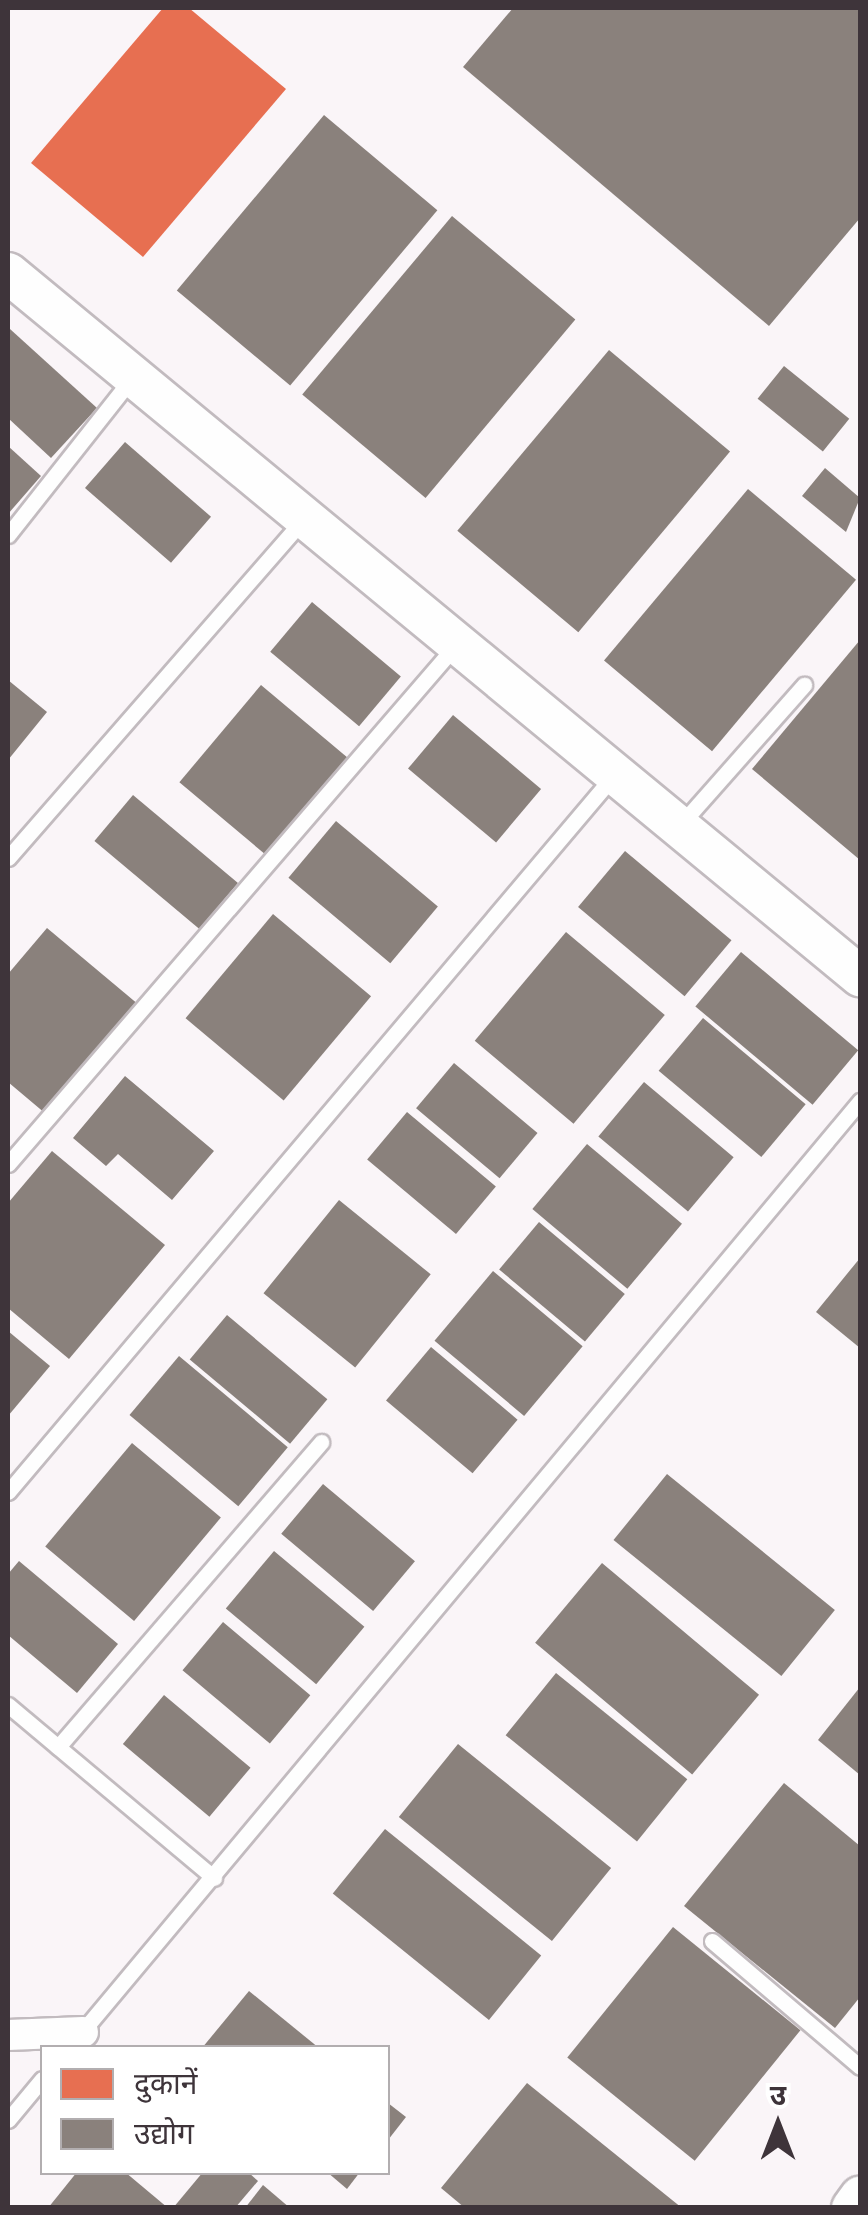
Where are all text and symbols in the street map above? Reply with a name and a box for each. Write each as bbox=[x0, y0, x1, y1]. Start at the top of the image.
legend bbox=[40, 2045, 390, 2175]
text: दुकानें bbox=[134, 2063, 197, 2102]
north arrow bbox=[728, 2075, 828, 2175]
text: उ bbox=[770, 2076, 786, 2113]
text: उद्योग bbox=[134, 2113, 194, 2152]

